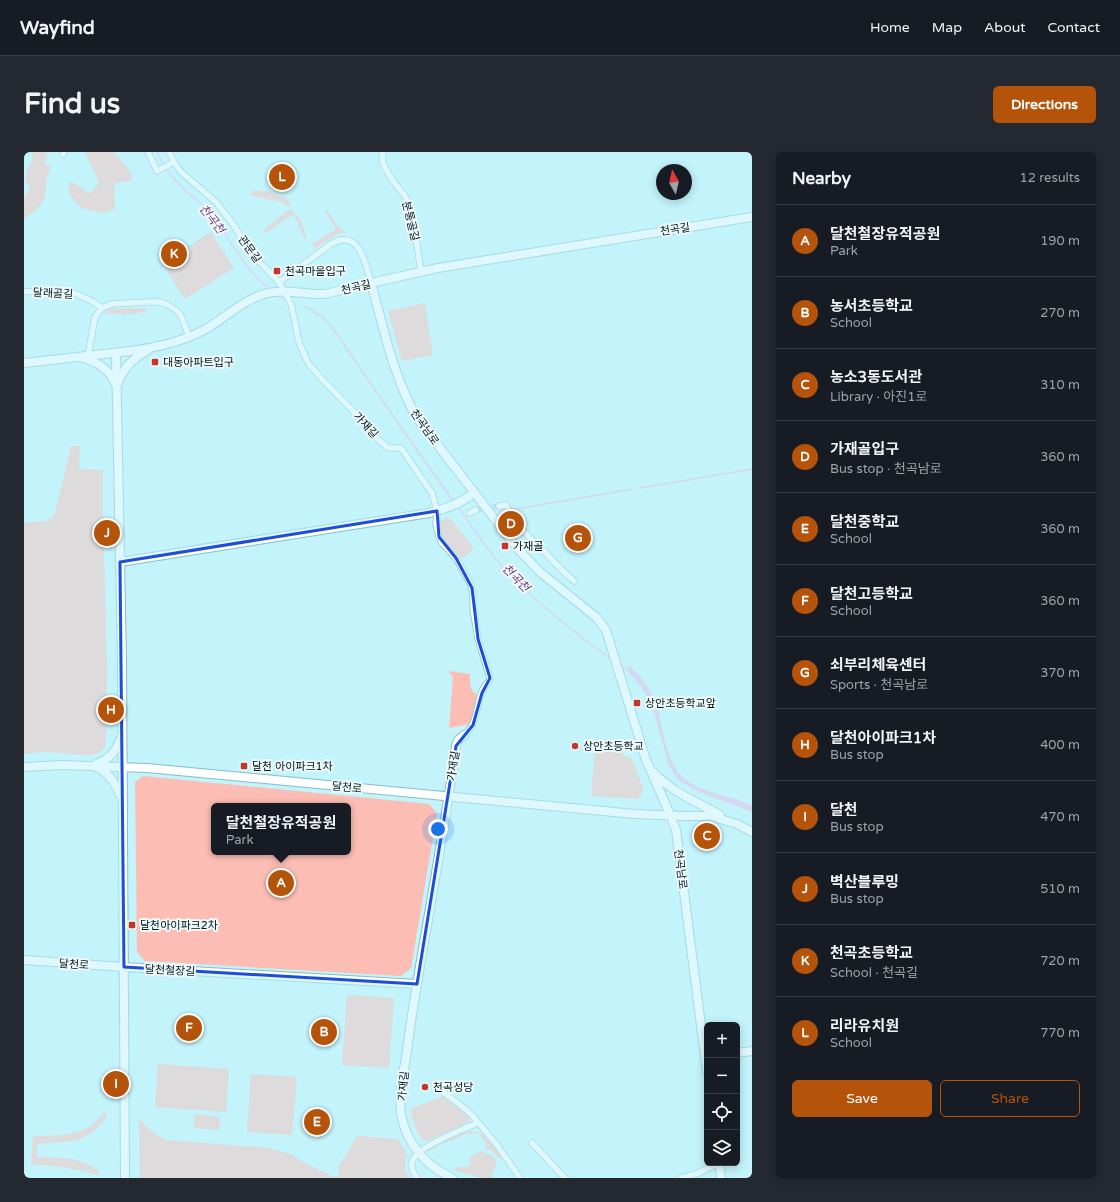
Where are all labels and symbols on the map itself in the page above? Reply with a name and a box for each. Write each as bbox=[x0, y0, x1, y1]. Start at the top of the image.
pin: L bbox=[269, 162, 295, 192]
north arrow bbox=[656, 164, 692, 200]
street label: 분통골길 bbox=[399, 200, 422, 242]
water label: 천곡천 bbox=[196, 202, 229, 238]
street label: 천곡길 bbox=[659, 221, 691, 238]
street label: 관문길 bbox=[235, 233, 264, 265]
pin: K bbox=[161, 239, 187, 269]
place label: 천곡마을입구 bbox=[285, 265, 346, 278]
marker: 천곡마을입구 bbox=[272, 266, 282, 276]
street label: 천곡길 bbox=[340, 278, 372, 297]
street label: 달래골길 bbox=[32, 286, 74, 301]
place label: 대동아파트입구 bbox=[163, 356, 234, 369]
marker: 대동아파트입구 bbox=[150, 357, 160, 367]
street label: 천곡남로 bbox=[408, 407, 442, 448]
street label: 가재길 bbox=[351, 410, 381, 441]
pin: D bbox=[498, 509, 524, 539]
pin: J bbox=[94, 518, 120, 548]
pin: G bbox=[565, 523, 591, 553]
place label: 가재골 bbox=[513, 540, 543, 553]
marker: 가재골 bbox=[500, 541, 510, 551]
water label: 천곡천 bbox=[499, 561, 534, 596]
pin: H bbox=[98, 695, 124, 725]
place label: 상안초등학교앞 bbox=[645, 697, 716, 710]
marker: 상안초등학교앞 bbox=[632, 698, 642, 708]
place label: 상안초등학교 bbox=[583, 740, 644, 753]
marker: 상안초등학교 bbox=[570, 741, 580, 751]
street label: 가재길 bbox=[445, 750, 462, 782]
place label: 달천 아이파크1차 bbox=[252, 760, 333, 773]
marker: 달천 아이파크1차 bbox=[239, 761, 249, 771]
street label: 달천로 bbox=[331, 779, 363, 796]
your location bbox=[428, 819, 448, 839]
pin: C bbox=[694, 821, 720, 851]
street label: 천곡남로 bbox=[672, 848, 689, 890]
pin: A bbox=[268, 868, 294, 898]
place label: 달천아이파크2차 bbox=[140, 919, 218, 932]
marker: 달천아이파크2차 bbox=[127, 920, 137, 930]
street label: 달천로 bbox=[58, 957, 90, 972]
street label: 달천철장길 bbox=[144, 963, 196, 978]
pin: F bbox=[176, 1013, 202, 1043]
pin: B bbox=[311, 1017, 337, 1047]
pin: I bbox=[103, 1069, 129, 1099]
street label: 가재길 bbox=[395, 1070, 412, 1102]
place label: 천곡성당 bbox=[433, 1081, 473, 1094]
marker: 천곡성당 bbox=[420, 1082, 430, 1092]
pin: E bbox=[304, 1107, 330, 1137]

